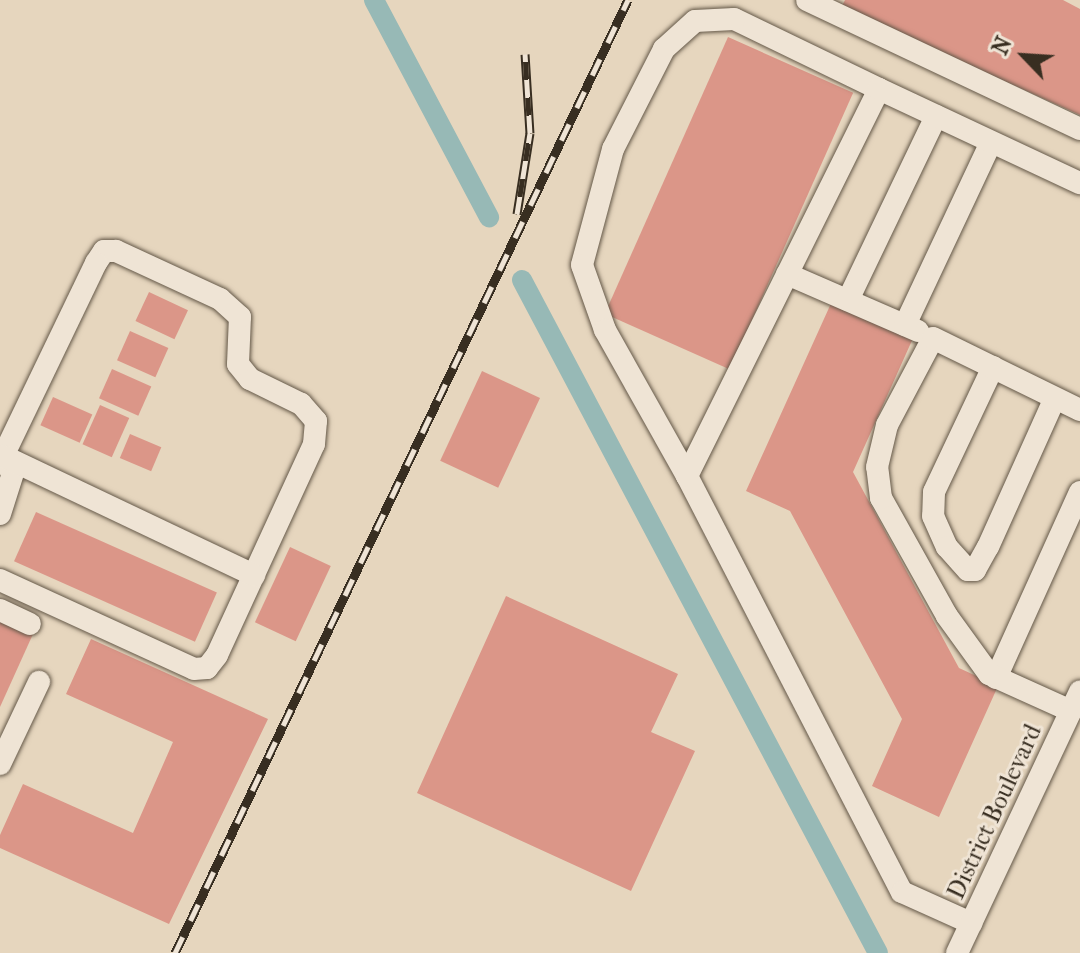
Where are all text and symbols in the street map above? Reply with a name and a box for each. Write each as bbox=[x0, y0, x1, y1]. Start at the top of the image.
north arrow bbox=[984, 16, 1064, 96]
text: N bbox=[987, 33, 1018, 59]
street label: District Boulevard bbox=[942, 720, 1048, 904]

